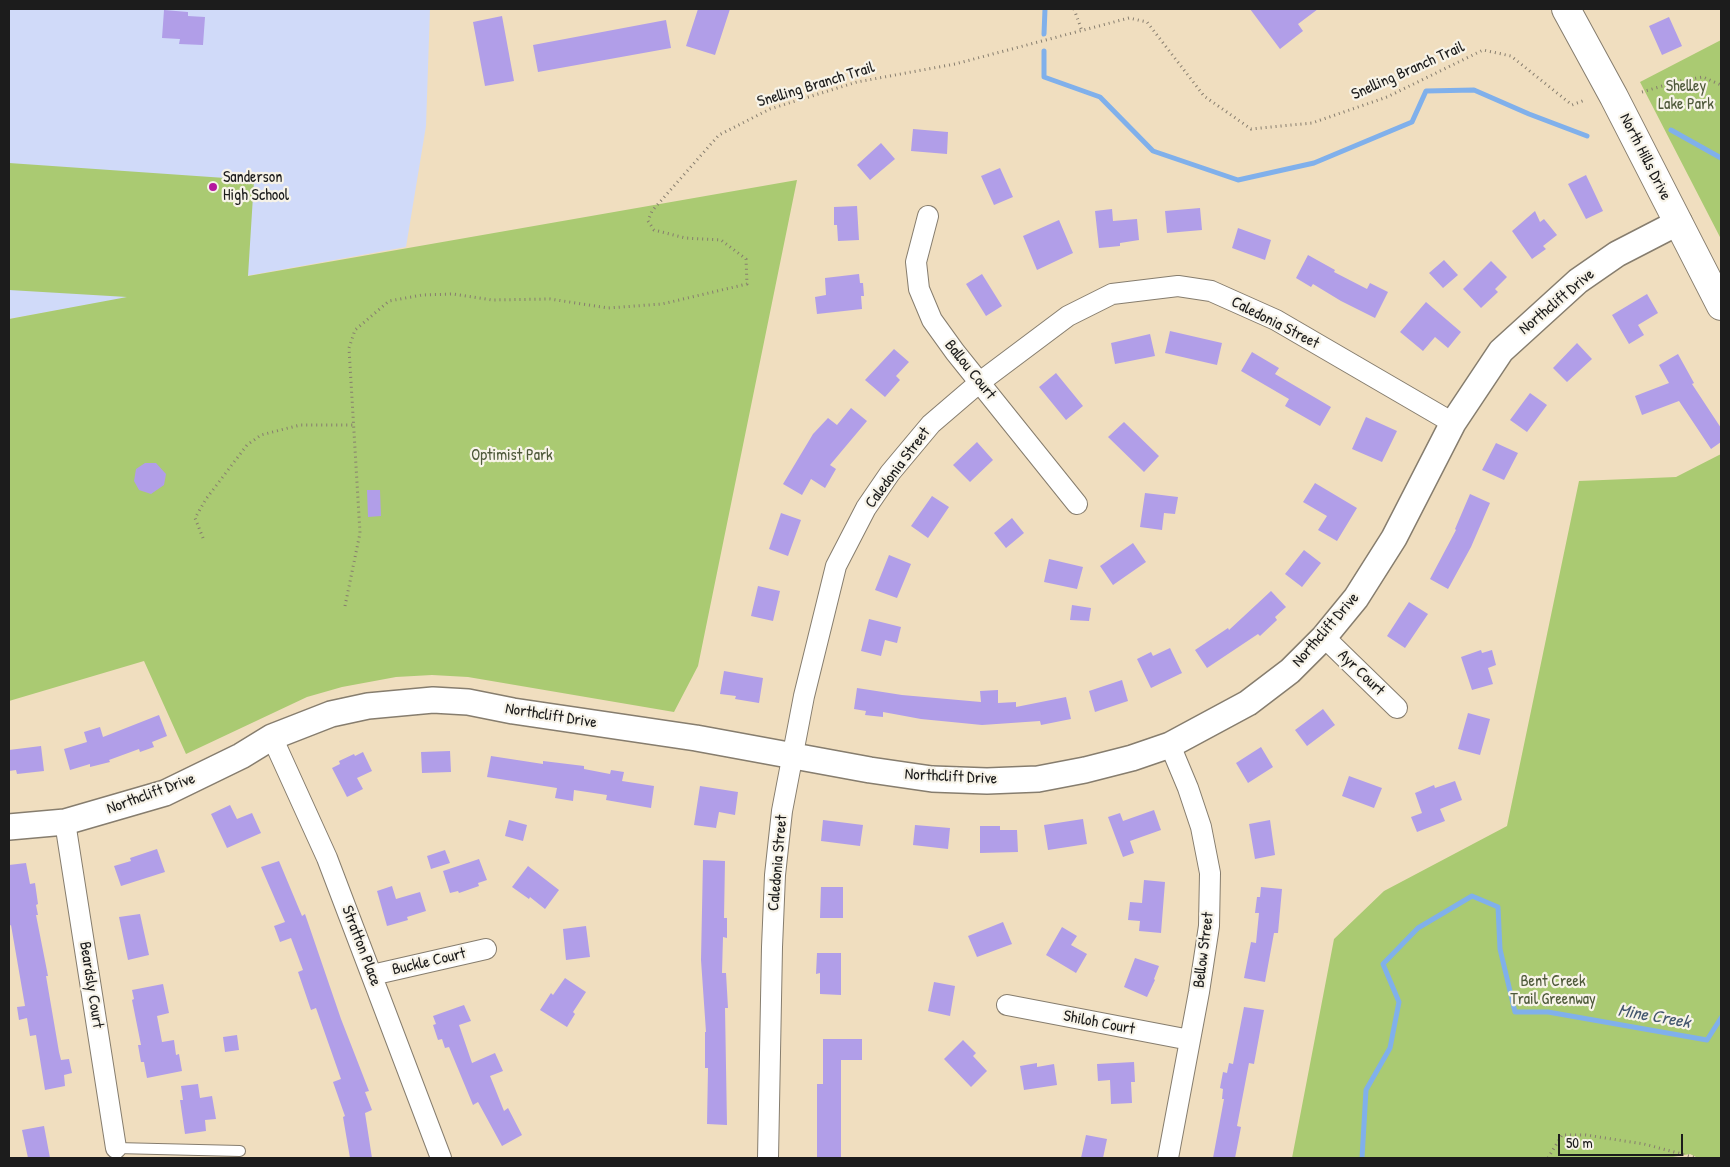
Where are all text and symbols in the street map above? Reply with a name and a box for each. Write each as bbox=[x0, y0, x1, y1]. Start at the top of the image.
street label: Snelling Branch Trail bbox=[1349, 38, 1467, 104]
street label: Snelling Branch Trail bbox=[755, 58, 877, 112]
park label: Shelley Lake Park bbox=[1658, 77, 1714, 115]
street label: North Hills Drive bbox=[1615, 110, 1675, 204]
place label: Sanderson High School bbox=[223, 168, 289, 206]
marker: Sanderson High School bbox=[207, 181, 219, 193]
street label: Northclift Drive bbox=[1515, 265, 1599, 339]
street label: Caledonia Street bbox=[1228, 293, 1322, 353]
street label: Ballou Court bbox=[940, 336, 1000, 404]
street label: Caledonia Street bbox=[861, 424, 935, 512]
park label: Optimist Park bbox=[471, 446, 553, 466]
street label: Northclift Drive bbox=[1288, 589, 1364, 671]
street label: Ayr Court bbox=[1334, 646, 1388, 700]
street label: Northclift Drive bbox=[504, 699, 598, 733]
street label: Northclift Drive bbox=[904, 765, 998, 789]
street label: Northclift Drive bbox=[104, 769, 198, 819]
street label: Caledonia Street bbox=[764, 814, 792, 912]
street label: Stratton Place bbox=[337, 903, 385, 989]
street label: Bellow Street bbox=[1190, 911, 1218, 989]
street label: Beardsly Court bbox=[75, 940, 107, 1030]
street label: Buckle Court bbox=[390, 944, 468, 980]
park label: Bent Creek Trail Greenway bbox=[1510, 972, 1596, 1010]
water label: Mine Creek bbox=[1616, 1000, 1692, 1034]
street label: Shiloh Court bbox=[1062, 1007, 1136, 1039]
scale bar bbox=[1560, 1124, 1685, 1156]
text: 50 m bbox=[1566, 1132, 1593, 1153]

